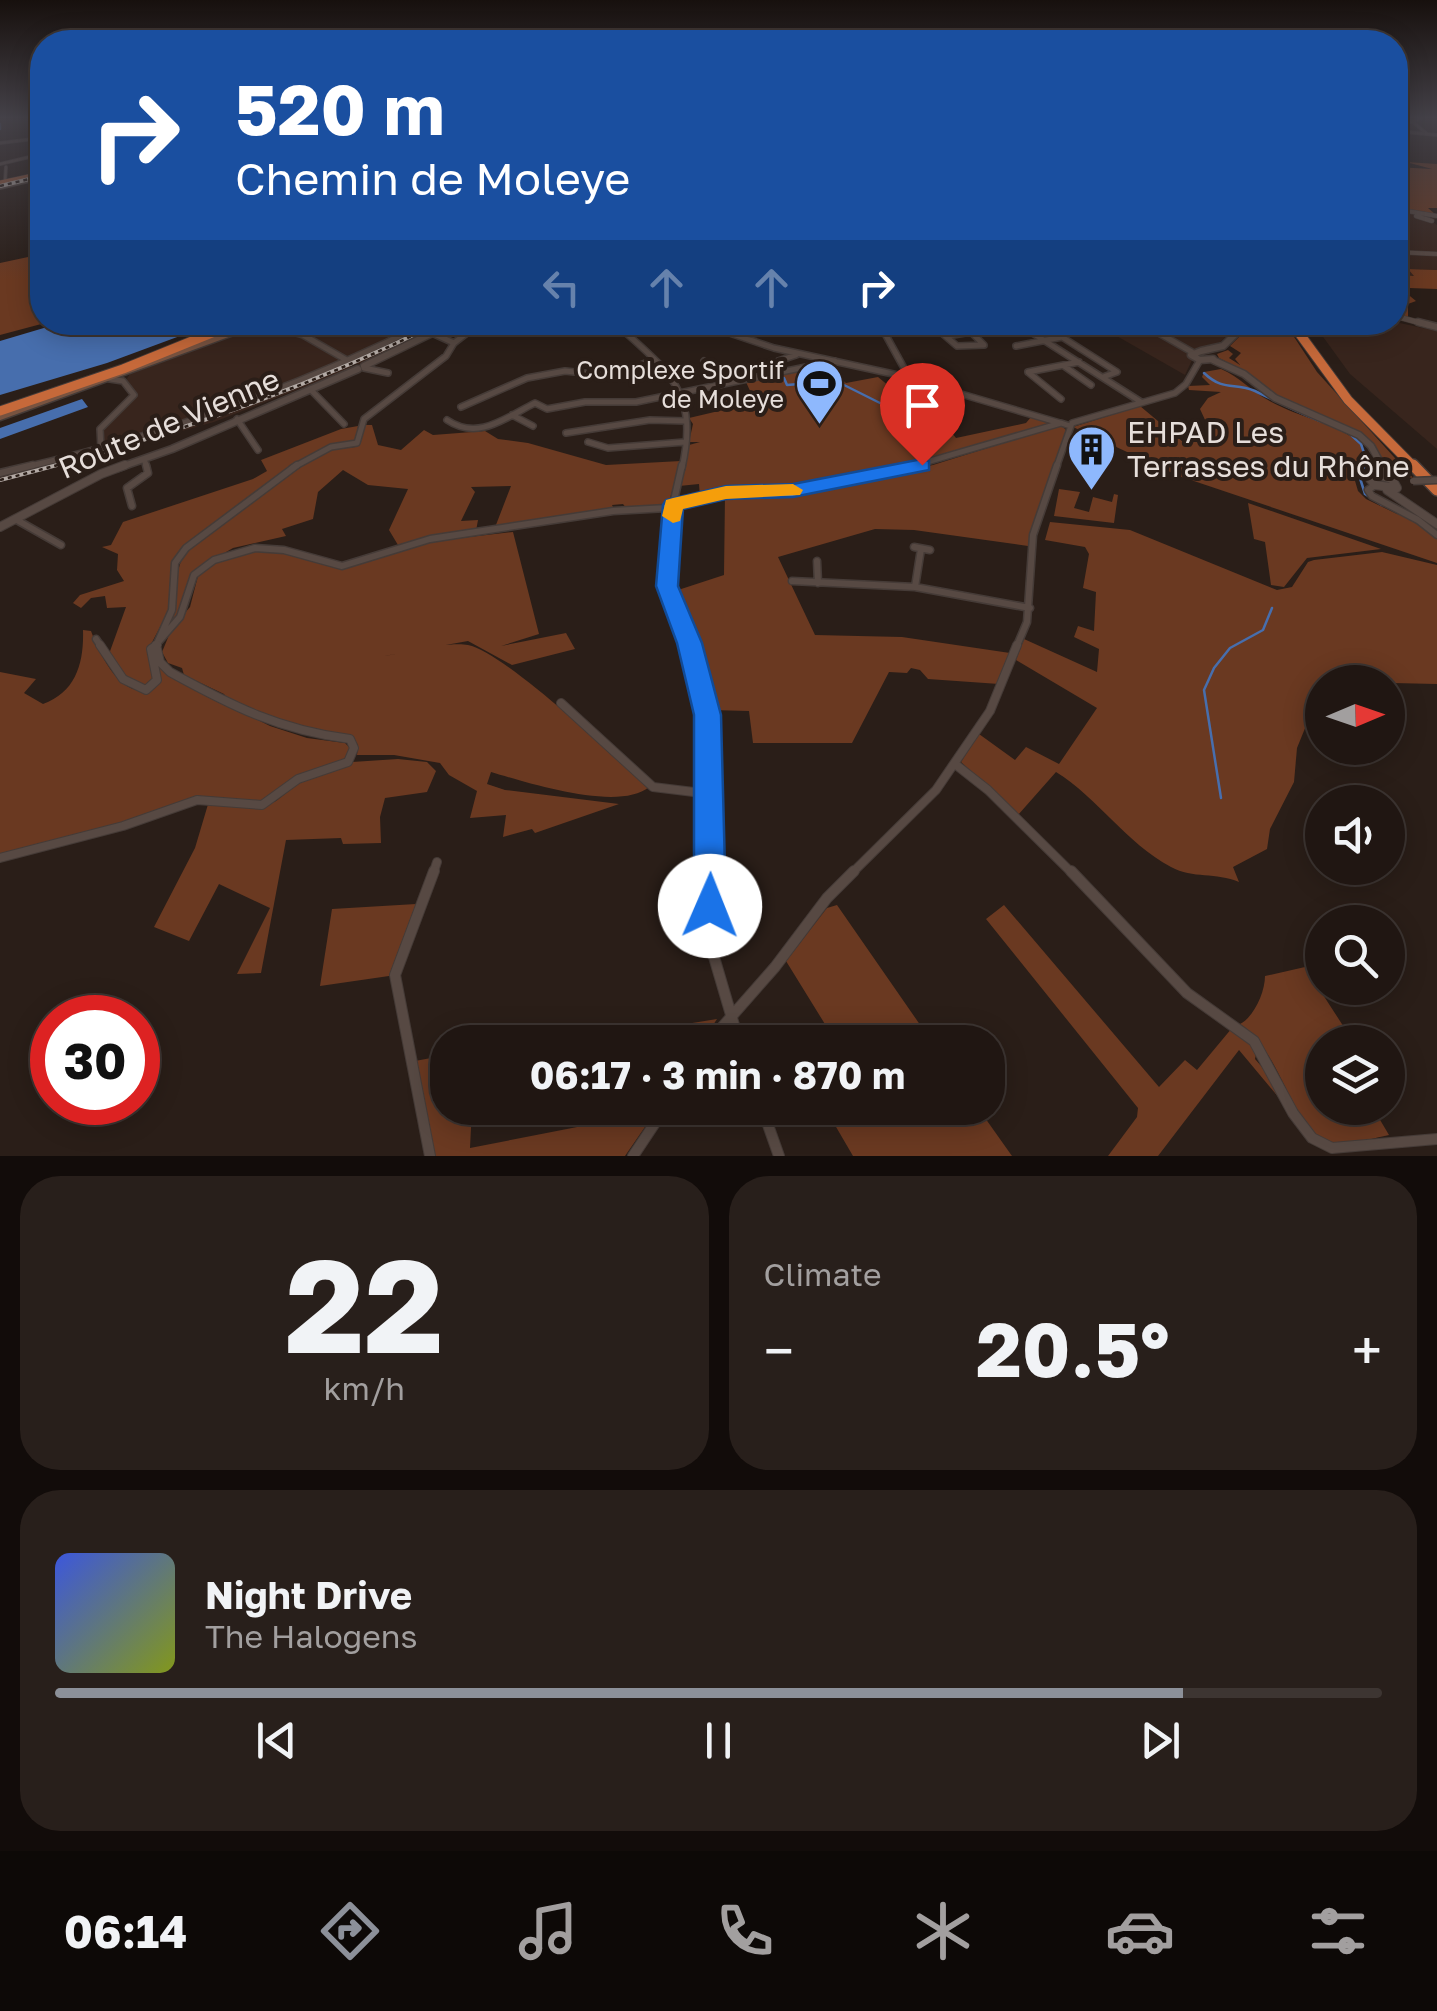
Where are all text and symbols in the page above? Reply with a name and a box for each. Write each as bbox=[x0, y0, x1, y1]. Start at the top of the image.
text: 520 m bbox=[235, 66, 445, 150]
icon: right bbox=[70, 70, 200, 200]
text: Chemin de Moleye bbox=[235, 151, 630, 205]
icon: left bbox=[534, 260, 589, 315]
icon: ahead bbox=[639, 260, 694, 315]
icon: ahead bbox=[744, 260, 799, 315]
icon: right bbox=[849, 260, 904, 315]
place label: Complexe Sportif de Moleye bbox=[576, 354, 784, 414]
sports icon: Complexe Sportif de Moleye bbox=[793, 358, 845, 426]
street label: Route de Vienne bbox=[53, 360, 284, 486]
pin bbox=[880, 363, 965, 466]
icon: arrive bbox=[895, 378, 950, 433]
place label: EHPAD Les Terrasses du Rhône bbox=[1127, 414, 1410, 484]
building icon: EHPAD Les Terrasses du Rhône bbox=[1066, 424, 1118, 492]
north arrow bbox=[1305, 665, 1405, 765]
map controls bbox=[1305, 665, 1405, 1125]
button: sound bbox=[1305, 785, 1405, 885]
position arrow bbox=[658, 854, 762, 958]
button: search bbox=[1305, 905, 1405, 1005]
speed limit sign: 30 bbox=[30, 995, 160, 1125]
button: layers bbox=[1305, 1025, 1405, 1125]
text: 06:17 · 3 min · 870 m bbox=[530, 1052, 905, 1097]
text: 22 bbox=[285, 1226, 444, 1382]
text: Climate bbox=[764, 1255, 882, 1293]
text: 20.5° bbox=[976, 1303, 1170, 1394]
text: − bbox=[764, 1317, 794, 1383]
text: + bbox=[1352, 1317, 1382, 1383]
text: km/h bbox=[324, 1369, 405, 1407]
text: Night Drive bbox=[205, 1572, 412, 1617]
text: The Halogens bbox=[205, 1617, 417, 1655]
icon: previous bbox=[249, 1713, 304, 1768]
icon: pause bbox=[691, 1713, 746, 1768]
icon: next bbox=[1133, 1713, 1188, 1768]
icon: directions bbox=[315, 1896, 385, 1966]
icon: music bbox=[513, 1896, 583, 1966]
icon: phone bbox=[710, 1896, 780, 1966]
icon: climate bbox=[908, 1896, 978, 1966]
icon: car bbox=[1105, 1896, 1175, 1966]
icon: filters bbox=[1303, 1896, 1373, 1966]
text: 06:14 bbox=[64, 1904, 187, 1958]

